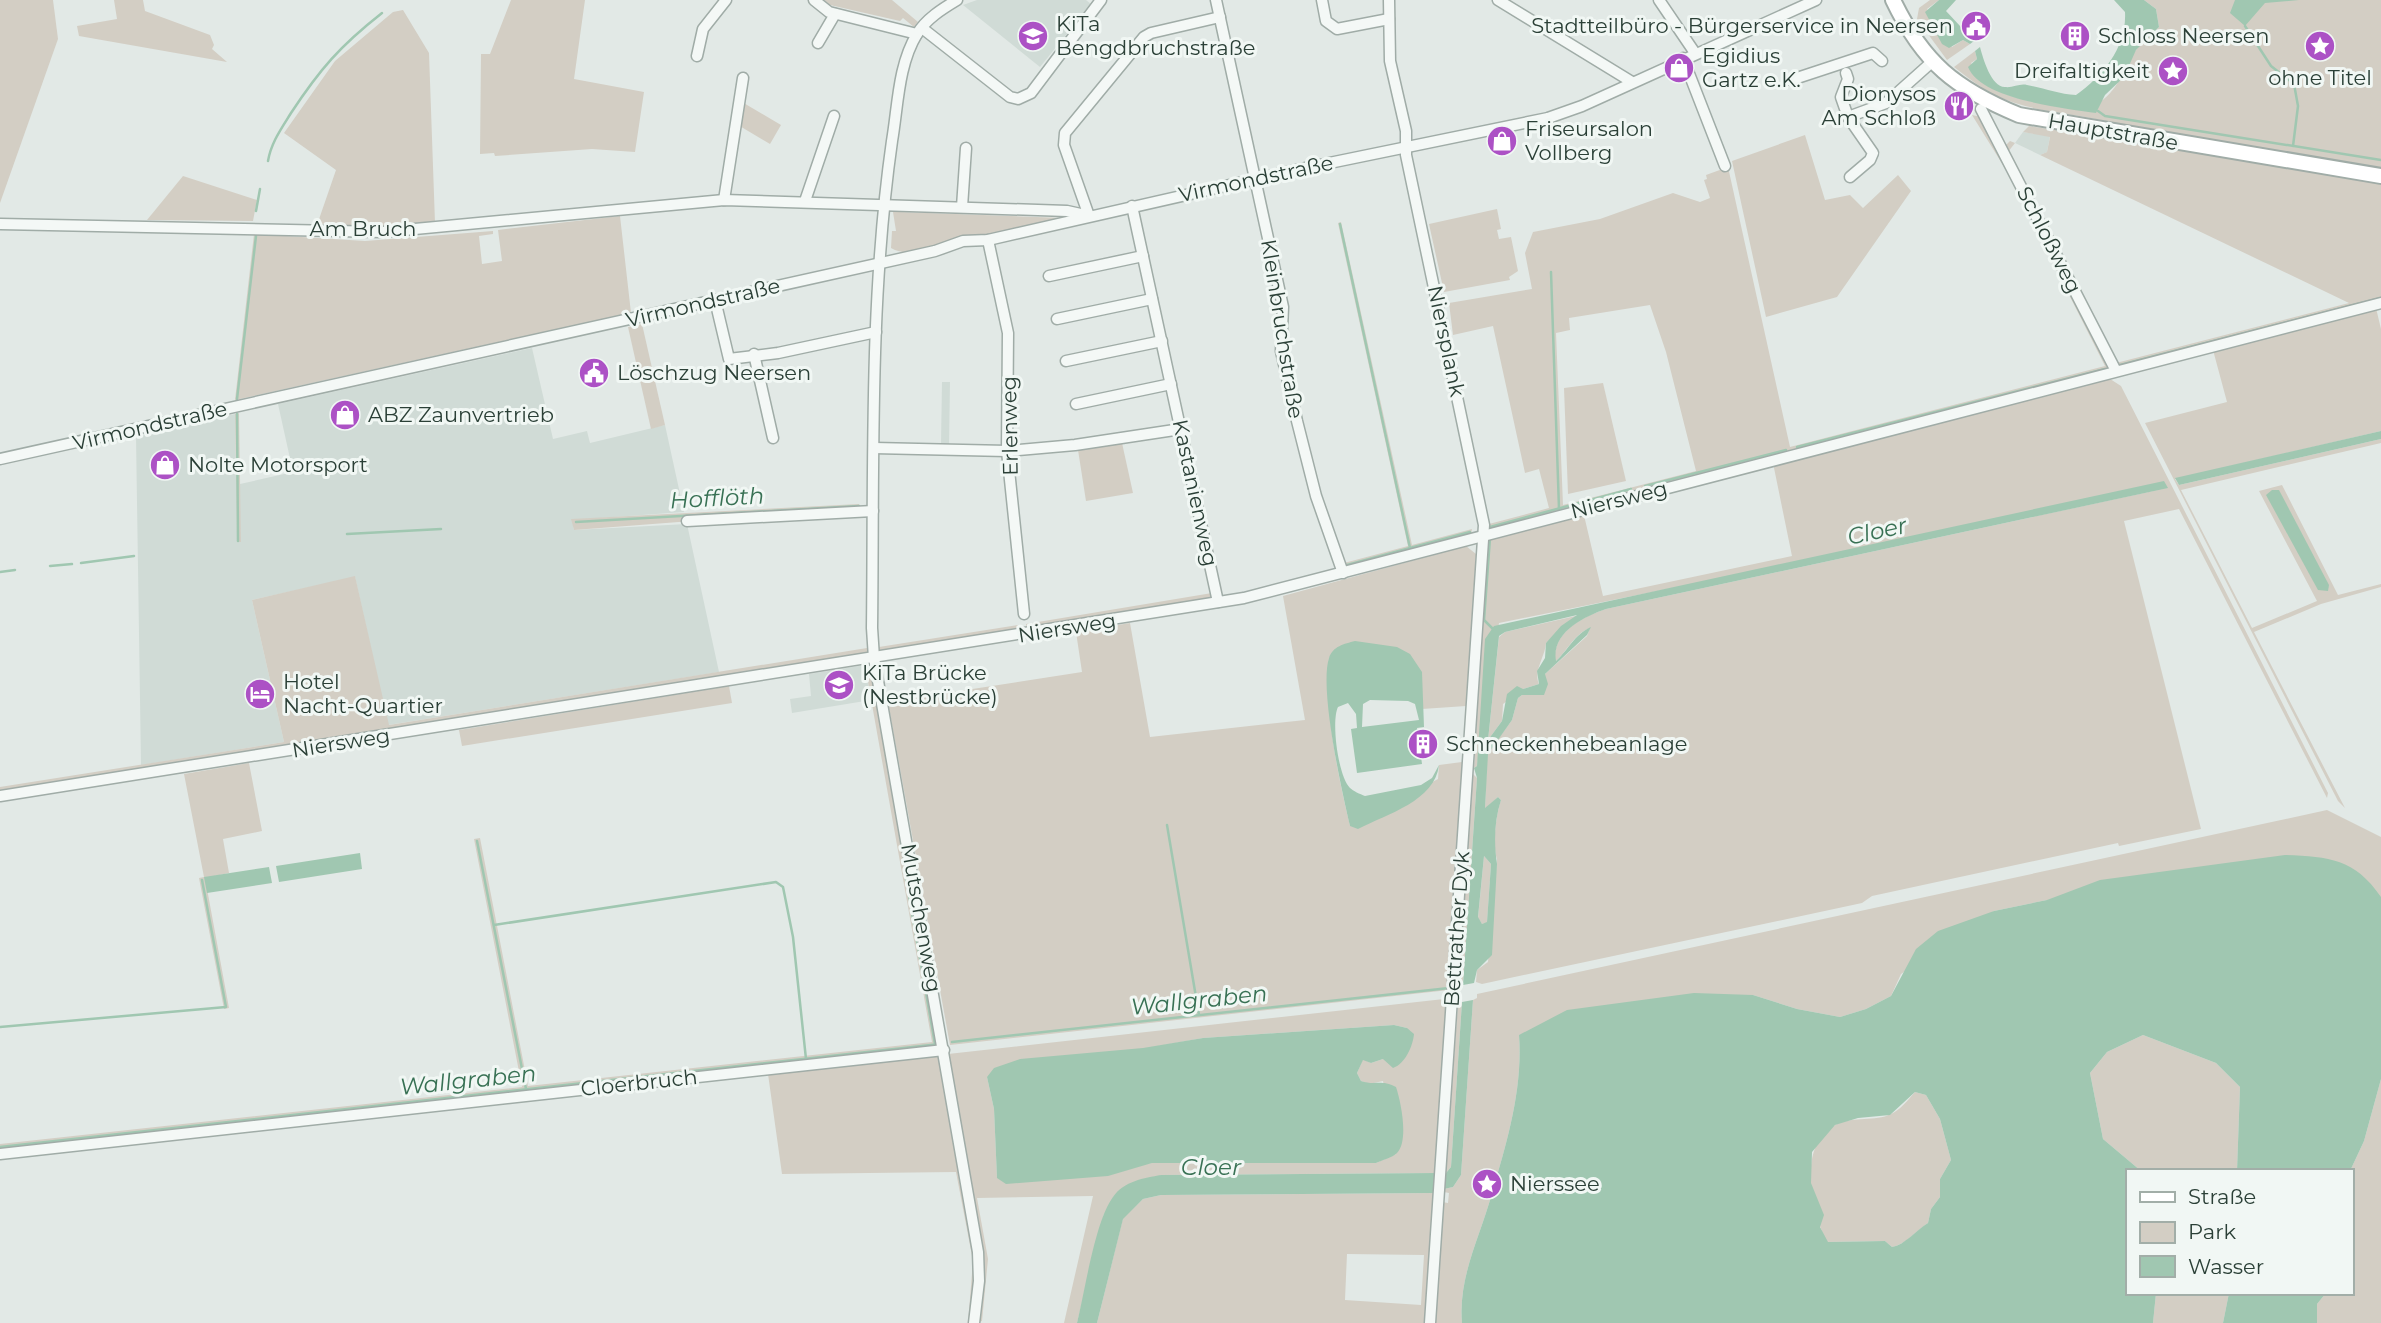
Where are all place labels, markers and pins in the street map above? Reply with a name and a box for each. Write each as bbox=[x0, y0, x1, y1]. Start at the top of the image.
public building icon: Stadtteilbüro - Bürgerservice in Neersen bbox=[1959, 9, 1993, 43]
place label: KiTa Bengdbruchstraße bbox=[1056, 11, 1255, 60]
place label: Stadtteilbüro - Bürgerservice in Neersen bbox=[1531, 13, 1953, 38]
school or university icon: KiTa Bengdbruchstraße bbox=[1016, 19, 1050, 53]
building icon: Schloss Neersen bbox=[2058, 19, 2092, 53]
place label: Schloss Neersen bbox=[2098, 23, 2270, 48]
place icon: ohne Titel bbox=[2303, 29, 2337, 63]
place label: Egidius Gartz e.K. bbox=[1702, 43, 1801, 92]
shop icon: Egidius Gartz e.K. bbox=[1662, 51, 1696, 85]
place icon: Dreifaltigkeit bbox=[2156, 54, 2190, 88]
place label: Dreifaltigkeit bbox=[2014, 58, 2150, 83]
place label: ohne Titel bbox=[2268, 65, 2372, 90]
place label: Dionysos Am Schloß bbox=[1822, 81, 1936, 130]
restaurant icon: Dionysos Am Schloß bbox=[1942, 89, 1976, 123]
place label: Friseursalon Vollberg bbox=[1525, 116, 1653, 165]
shop icon: Friseursalon Vollberg bbox=[1485, 124, 1519, 158]
public building icon: Löschzug Neersen bbox=[577, 356, 611, 390]
place label: Löschzug Neersen bbox=[617, 360, 811, 385]
shop icon: ABZ Zaunvertrieb bbox=[328, 398, 362, 432]
place label: ABZ Zaunvertrieb bbox=[368, 402, 554, 427]
shop icon: Nolte Motorsport bbox=[148, 448, 182, 482]
place label: Nolte Motorsport bbox=[188, 452, 368, 477]
place label: KiTa Brücke (Nestbrücke) bbox=[862, 660, 998, 709]
school or university icon: KiTa Brücke (Nestbrücke) bbox=[822, 668, 856, 702]
place label: Hotel Nacht-Quartier bbox=[283, 669, 443, 718]
hotel icon: Hotel Nacht-Quartier bbox=[243, 677, 277, 711]
building icon: Schneckenhebeanlage bbox=[1406, 727, 1440, 761]
place label: Schneckenhebeanlage bbox=[1446, 731, 1688, 756]
place icon: Nierssee bbox=[1470, 1167, 1504, 1201]
place label: Nierssee bbox=[1510, 1171, 1600, 1196]

